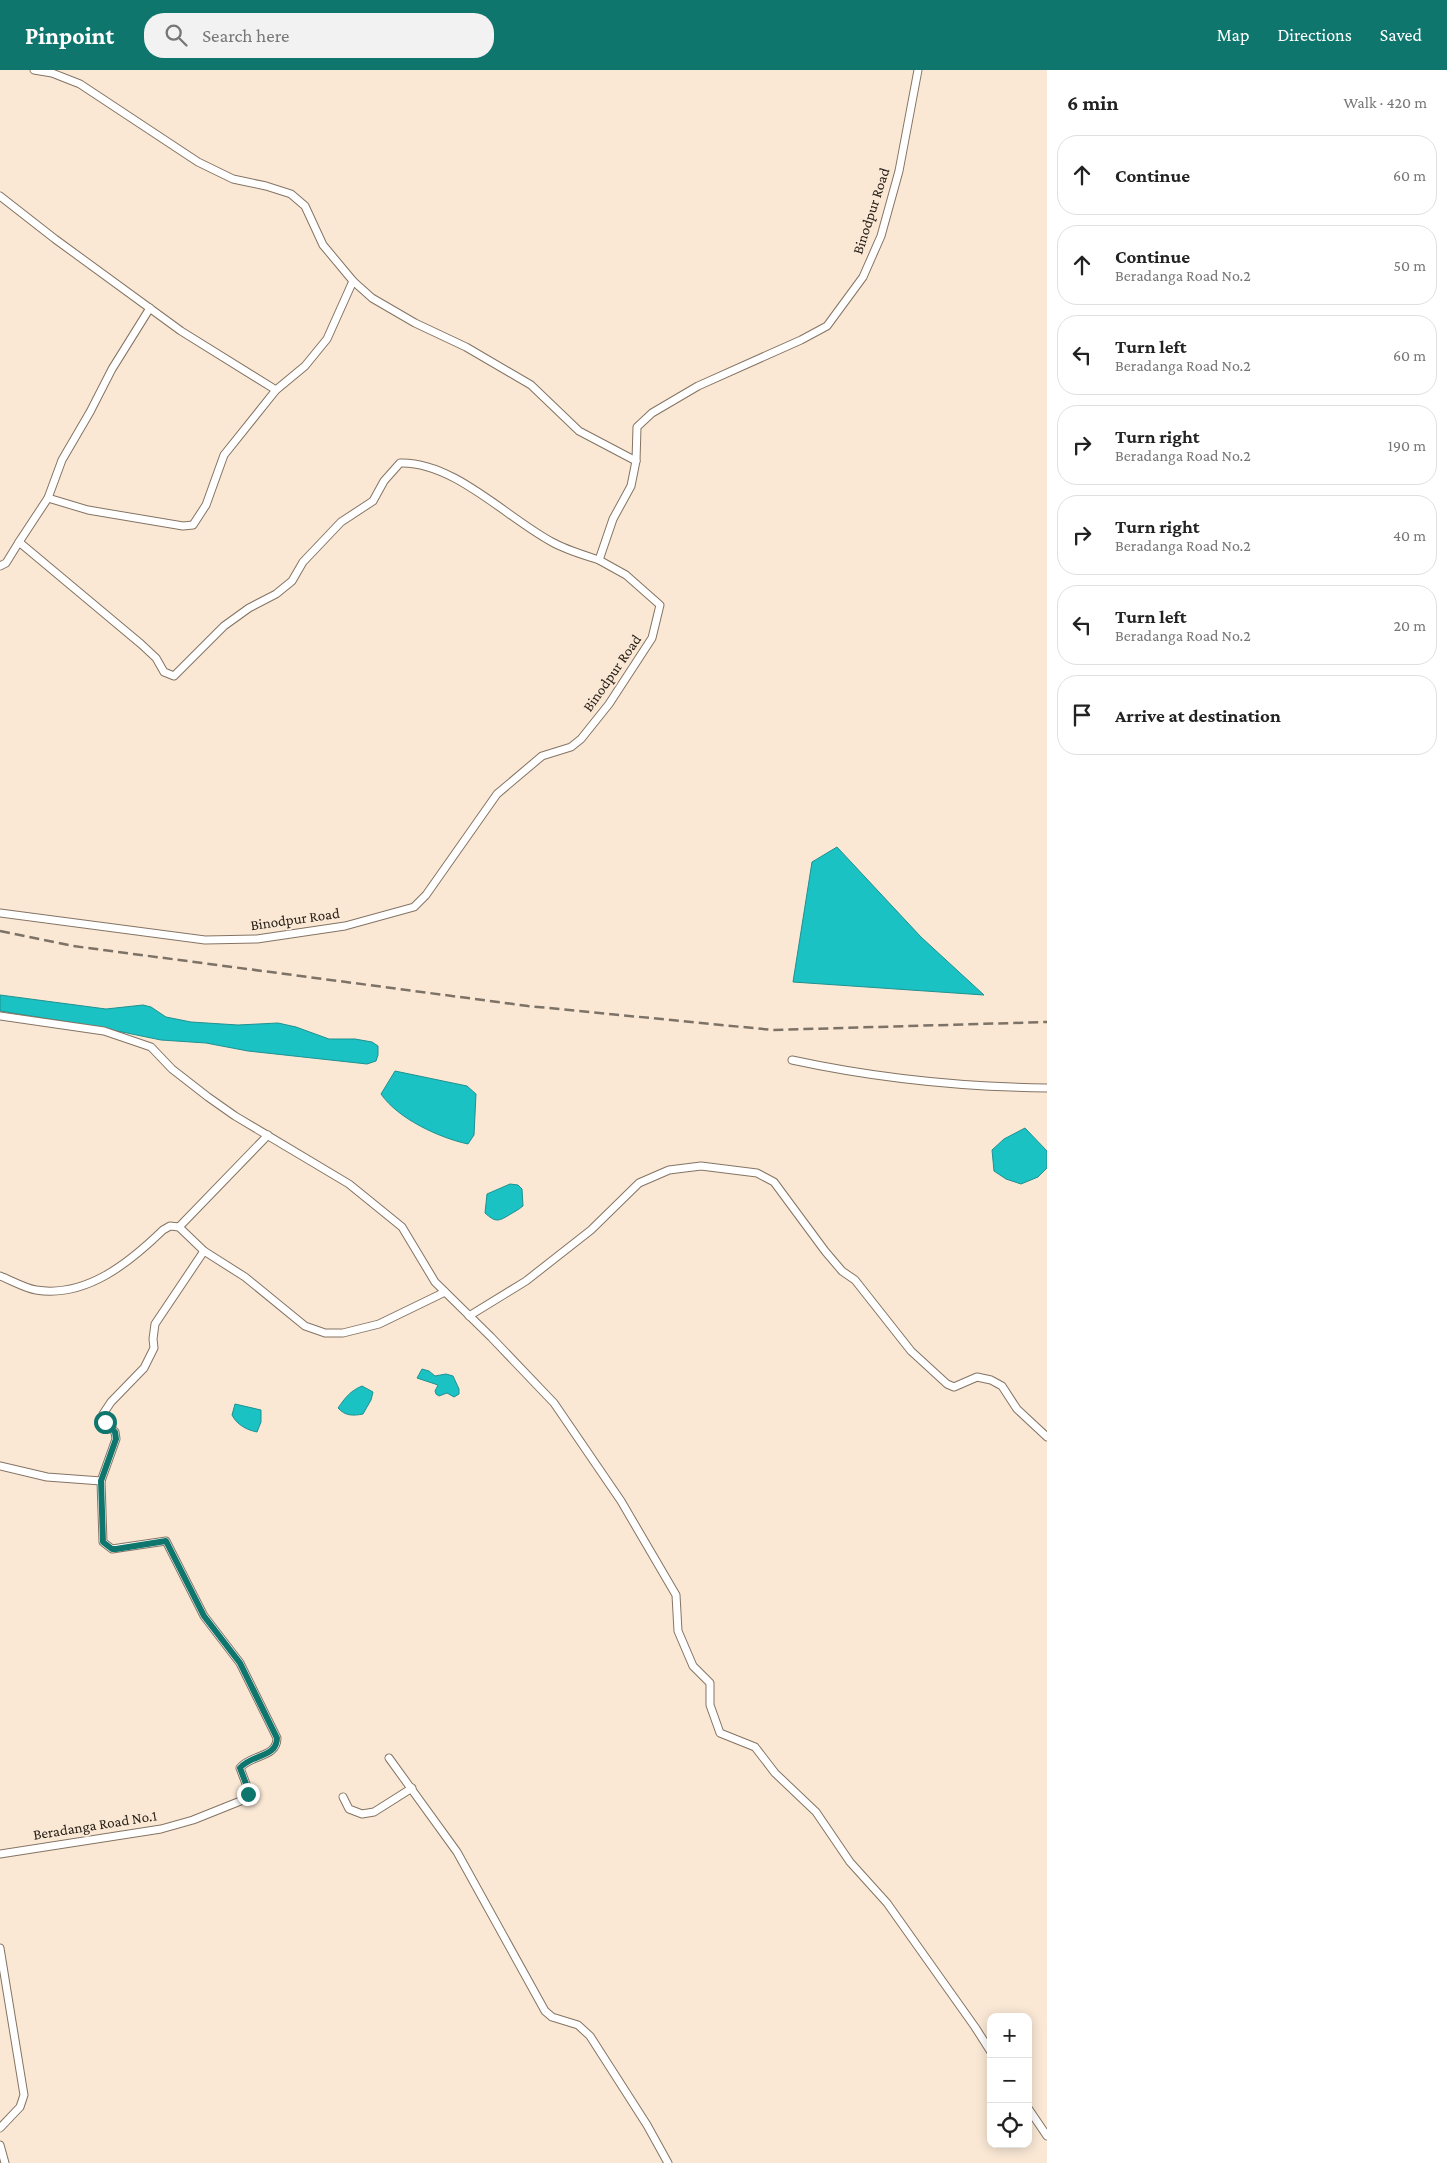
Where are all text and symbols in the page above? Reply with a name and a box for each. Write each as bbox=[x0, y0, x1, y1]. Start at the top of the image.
search box bbox=[144, 13, 494, 58]
icon: search bbox=[162, 21, 190, 49]
text: Pinpoint bbox=[25, 22, 114, 49]
text: Search here bbox=[202, 25, 289, 46]
text: Map bbox=[1217, 25, 1249, 45]
text: Directions bbox=[1277, 25, 1352, 45]
text: Saved bbox=[1380, 25, 1422, 45]
text: 6 min bbox=[1067, 91, 1118, 115]
text: Walk · 420 m bbox=[1343, 94, 1427, 111]
icon: ahead bbox=[1068, 161, 1096, 189]
text: Continue bbox=[1115, 165, 1190, 186]
street label: Binodpur Road bbox=[850, 166, 893, 257]
text: 60 m bbox=[1393, 167, 1426, 184]
text: Continue bbox=[1115, 246, 1190, 267]
icon: ahead bbox=[1068, 251, 1096, 279]
text: 50 m bbox=[1394, 257, 1426, 274]
text: Beradanga Road No.2 bbox=[1115, 267, 1251, 284]
text: Turn left bbox=[1115, 336, 1187, 357]
icon: left bbox=[1068, 341, 1096, 369]
text: 60 m bbox=[1393, 347, 1426, 364]
text: Beradanga Road No.2 bbox=[1115, 357, 1251, 374]
text: Turn right bbox=[1115, 426, 1200, 447]
icon: right bbox=[1068, 431, 1096, 459]
text: 190 m bbox=[1388, 437, 1426, 454]
text: Beradanga Road No.2 bbox=[1115, 447, 1251, 464]
text: Turn right bbox=[1115, 516, 1200, 537]
icon: right bbox=[1068, 521, 1096, 549]
text: 40 m bbox=[1393, 527, 1426, 544]
text: Beradanga Road No.2 bbox=[1115, 537, 1251, 554]
text: Turn left bbox=[1115, 606, 1187, 627]
icon: left bbox=[1068, 611, 1096, 639]
text: 20 m bbox=[1393, 617, 1426, 634]
text: Beradanga Road No.2 bbox=[1115, 627, 1251, 644]
street label: Binodpur Road bbox=[580, 632, 645, 715]
icon: arrive bbox=[1068, 701, 1096, 729]
text: Arrive at destination bbox=[1115, 705, 1281, 726]
street label: Binodpur Road bbox=[249, 905, 341, 934]
route start bbox=[94, 1411, 117, 1434]
route end bbox=[237, 1783, 260, 1806]
street label: Beradanga Road No.1 bbox=[32, 1807, 158, 1844]
map controls bbox=[987, 2013, 1032, 2148]
button: + bbox=[987, 2013, 1032, 2058]
button: − bbox=[987, 2058, 1032, 2103]
button: locate bbox=[987, 2103, 1032, 2148]

